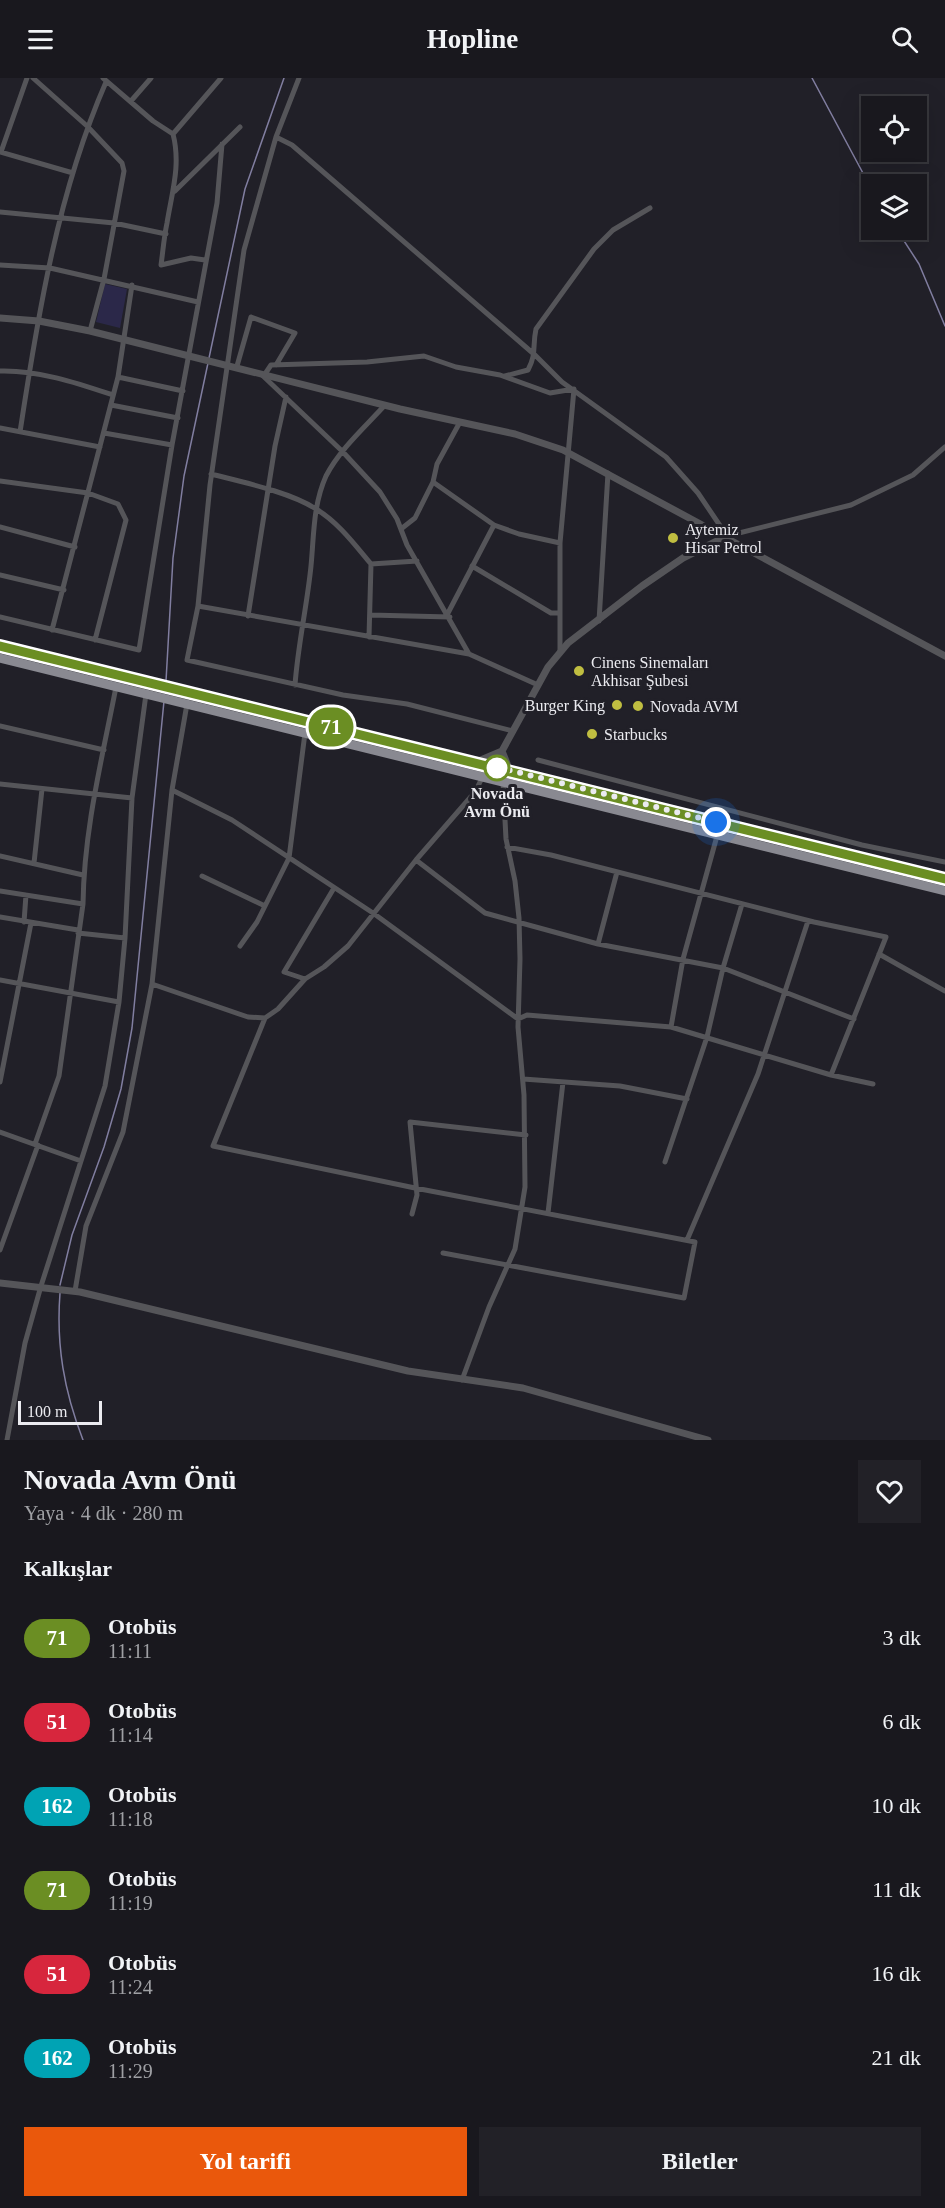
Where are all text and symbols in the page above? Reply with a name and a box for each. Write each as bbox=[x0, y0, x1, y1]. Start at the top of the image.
icon: menu bbox=[24, 23, 57, 56]
icon: search bbox=[888, 23, 921, 56]
text: Hopline bbox=[427, 24, 518, 54]
map controls bbox=[861, 96, 927, 240]
button: locate bbox=[861, 96, 927, 162]
button: layers bbox=[861, 174, 927, 240]
place label: Aytemiz Hisar Petrol bbox=[685, 521, 762, 556]
marker: Aytemiz Hisar Petrol bbox=[666, 531, 680, 545]
place label: Cinens Sinemaları Akhisar Şubesi bbox=[591, 654, 709, 690]
marker: Cinens Sinemaları Akhisar Şubesi bbox=[572, 664, 586, 678]
place label: Burger King bbox=[525, 697, 605, 715]
marker: Burger King bbox=[610, 698, 624, 712]
place label: Novada AVM bbox=[650, 698, 738, 715]
marker: Novada AVM bbox=[631, 699, 645, 713]
line badge: 71 bbox=[304, 708, 358, 746]
text: 71 bbox=[321, 715, 342, 739]
place label: Starbucks bbox=[604, 726, 667, 743]
marker: Starbucks bbox=[585, 727, 599, 741]
marker: Novada Avm Önü bbox=[484, 755, 510, 781]
place label: Novada Avm Önü bbox=[464, 785, 530, 820]
your location bbox=[701, 807, 731, 837]
scale bar bbox=[18, 1398, 102, 1426]
text: 100 m bbox=[27, 1403, 67, 1420]
button: heart bbox=[858, 1460, 921, 1523]
text: Novada Avm Önü bbox=[24, 1464, 237, 1495]
text: Yaya · 4 dk · 280 m bbox=[24, 1502, 183, 1524]
text: Kalkışlar bbox=[24, 1556, 112, 1581]
text: Otobüs bbox=[108, 1614, 176, 1639]
text: 3 dk bbox=[883, 1625, 921, 1650]
text: 71 bbox=[47, 1626, 68, 1650]
text: 11:11 bbox=[108, 1640, 152, 1662]
text: Otobüs bbox=[108, 1698, 176, 1723]
text: 6 dk bbox=[883, 1709, 921, 1734]
text: 51 bbox=[47, 1710, 68, 1734]
text: 11:14 bbox=[108, 1724, 153, 1746]
text: Otobüs bbox=[108, 1782, 176, 1807]
text: 10 dk bbox=[872, 1793, 921, 1818]
text: 162 bbox=[41, 1794, 73, 1818]
text: 11:18 bbox=[108, 1808, 153, 1830]
text: Otobüs bbox=[108, 1866, 176, 1891]
text: 11 dk bbox=[872, 1877, 921, 1902]
text: 71 bbox=[47, 1878, 68, 1902]
text: 11:19 bbox=[108, 1892, 153, 1914]
text: Otobüs bbox=[108, 1950, 176, 1975]
text: 16 dk bbox=[872, 1961, 921, 1986]
text: 51 bbox=[47, 1962, 68, 1986]
text: 11:24 bbox=[108, 1976, 153, 1998]
text: Otobüs bbox=[108, 2034, 176, 2059]
text: 21 dk bbox=[872, 2045, 921, 2070]
text: 162 bbox=[41, 2046, 73, 2070]
text: 11:29 bbox=[108, 2060, 153, 2082]
button: Yol tarifi bbox=[24, 2127, 467, 2196]
button: Biletler bbox=[479, 2127, 921, 2196]

